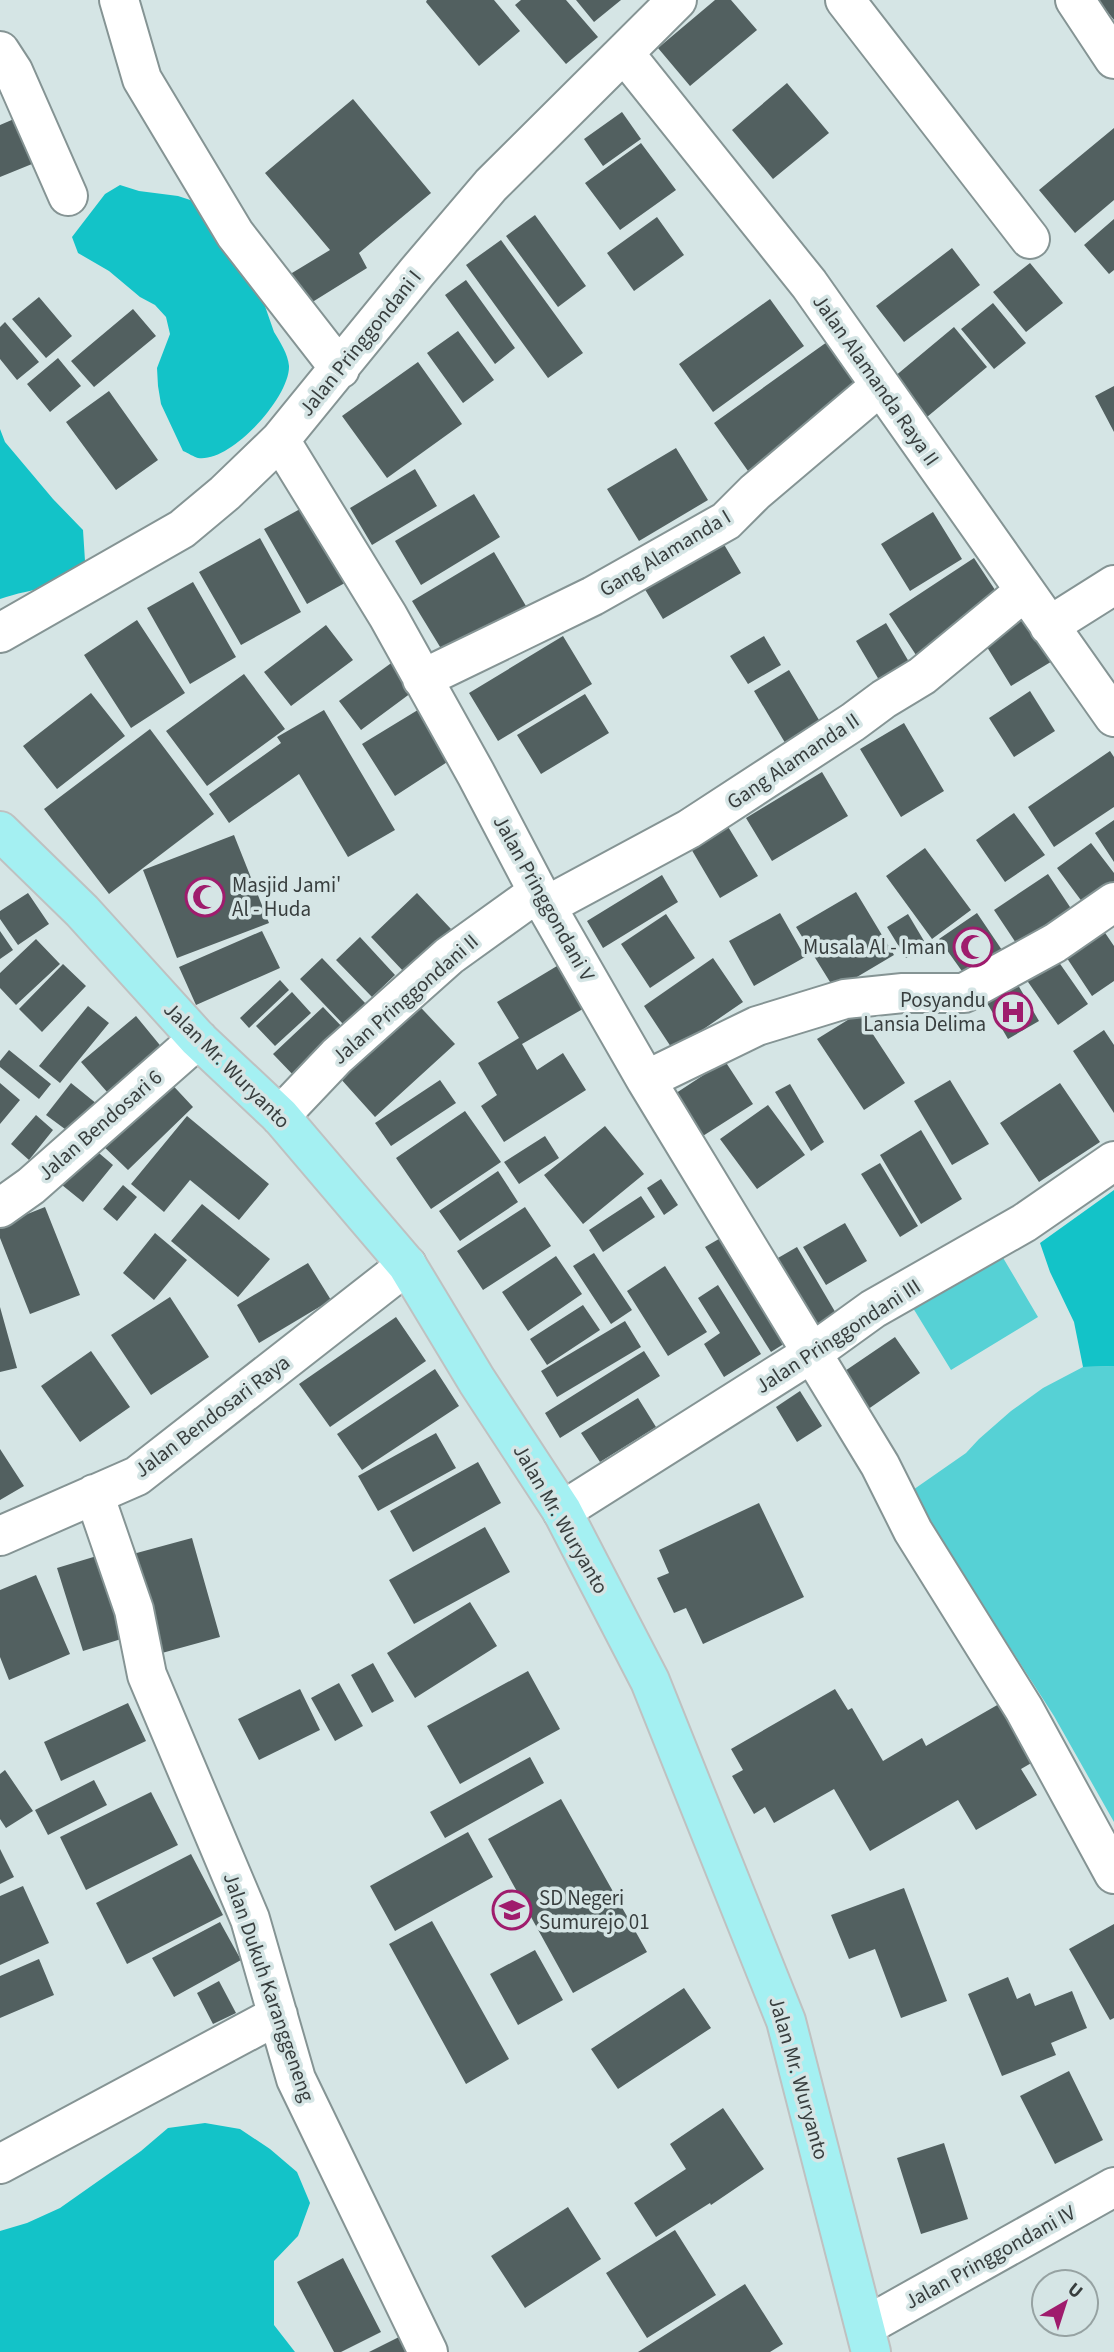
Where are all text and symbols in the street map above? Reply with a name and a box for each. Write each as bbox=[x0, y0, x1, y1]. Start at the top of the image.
street label: Jalan Pringgondani I bbox=[292, 263, 428, 423]
street label: Jalan Alamanda Raya II bbox=[805, 288, 947, 472]
street label: Gang Alamanda I bbox=[594, 502, 736, 604]
street label: Gang Alamanda II bbox=[721, 705, 865, 817]
street label: Jalan Pringgondani V bbox=[486, 809, 602, 987]
place label: Masjid Jami' Al - Huda bbox=[232, 870, 341, 924]
mosque icon: Masjid Jami' Al - Huda bbox=[184, 876, 226, 918]
mosque icon: Musala Al - Iman bbox=[952, 926, 994, 968]
street label: Jalan Pringgondani II bbox=[325, 927, 485, 1071]
place label: Musala Al - Iman bbox=[803, 932, 946, 962]
place label: Posyandu Lansia Delima bbox=[863, 985, 986, 1039]
hospital icon: Posyandu Lansia Delima bbox=[992, 991, 1034, 1033]
street label: Jalan Mr. Wuryanto bbox=[157, 995, 297, 1135]
street label: Jalan Bendosari 6 bbox=[31, 1063, 169, 1187]
street label: Jalan Pringgondani III bbox=[750, 1271, 926, 1401]
street label: Jalan Bendosari Raya bbox=[128, 1347, 296, 1485]
street label: Jalan Mr. Wuryanto bbox=[506, 1439, 616, 1599]
street label: Jalan Dukuh Karanggeneng bbox=[216, 1868, 322, 2106]
place label: SD Negeri Sumurejo 01 bbox=[539, 1883, 650, 1937]
school or university icon: SD Negeri Sumurejo 01 bbox=[491, 1889, 533, 1931]
street label: Jalan Mr. Wuryanto bbox=[761, 1993, 837, 2163]
street label: Jalan Pringgondani IV bbox=[899, 2197, 1081, 2316]
north arrow bbox=[1030, 2268, 1100, 2338]
text: U bbox=[1061, 2276, 1088, 2305]

